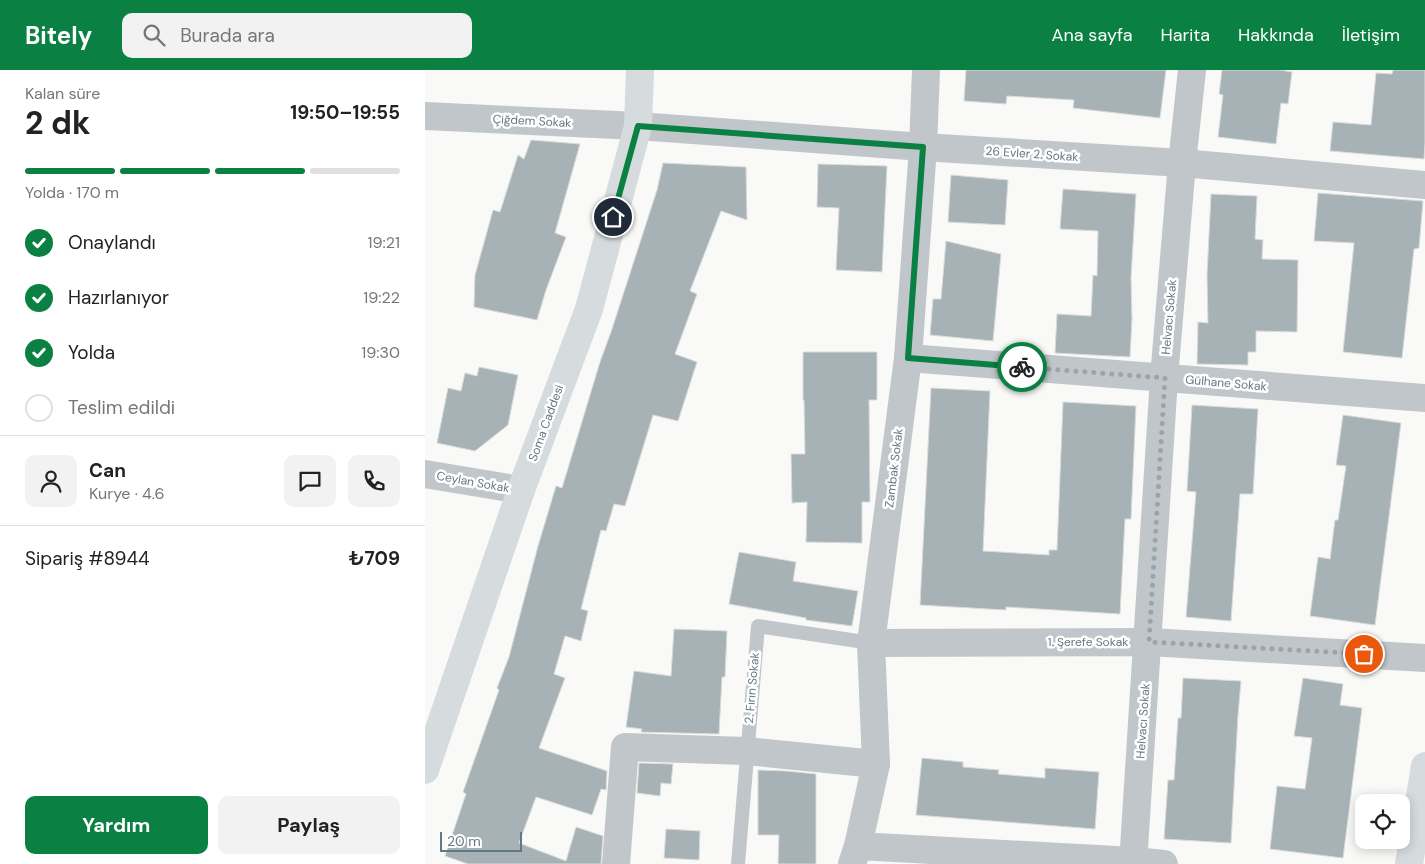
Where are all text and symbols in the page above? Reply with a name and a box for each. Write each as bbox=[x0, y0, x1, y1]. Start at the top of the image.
search box bbox=[122, 13, 472, 58]
text: Bitely bbox=[25, 20, 92, 51]
icon: search bbox=[140, 21, 168, 49]
text: Burada ara bbox=[180, 23, 275, 48]
text: Ana sayfa bbox=[1052, 23, 1132, 47]
text: Harita bbox=[1160, 23, 1210, 47]
text: Hakkında bbox=[1238, 23, 1314, 47]
text: İletişim bbox=[1342, 23, 1400, 47]
text: Kalan süre bbox=[25, 83, 100, 104]
text: 19:50–19:55 bbox=[290, 100, 400, 125]
text: 2 dk bbox=[25, 102, 90, 144]
street label: Çiğdem Sokak bbox=[492, 111, 572, 131]
street label: 26 Evler 2. Sokak bbox=[985, 143, 1079, 165]
text: Yolda · 170 m bbox=[25, 182, 119, 203]
pin bbox=[592, 196, 634, 238]
icon: home bbox=[599, 203, 627, 231]
icon: check bbox=[25, 229, 53, 257]
text: Onaylandı bbox=[68, 230, 156, 255]
text: 19:21 bbox=[368, 232, 400, 253]
street label: Helvacı Sokak bbox=[1158, 279, 1180, 355]
icon: check bbox=[25, 284, 53, 312]
text: Hazırlanıyor bbox=[68, 285, 169, 310]
text: 19:22 bbox=[363, 287, 400, 308]
icon: check bbox=[25, 339, 53, 367]
text: Yolda bbox=[68, 340, 115, 365]
text: 19:30 bbox=[361, 342, 400, 363]
courier bbox=[997, 342, 1047, 392]
icon: bike bbox=[1008, 353, 1036, 381]
street label: Gülhane Sokak bbox=[1185, 371, 1267, 395]
street label: Soma Caddesi bbox=[525, 383, 567, 463]
text: Teslim edildi bbox=[68, 395, 175, 420]
street label: Zambak Sokak bbox=[881, 427, 907, 509]
button: person bbox=[25, 455, 77, 507]
button: chat bbox=[284, 455, 336, 507]
button: phone bbox=[348, 455, 400, 507]
text: Can bbox=[89, 458, 126, 483]
street label: Ceylan Sokak bbox=[435, 468, 511, 496]
text: Kurye · 4.6 bbox=[89, 483, 165, 504]
text: Sipariş #8944 bbox=[25, 546, 150, 571]
text: ₺709 bbox=[349, 546, 400, 571]
pin bbox=[1343, 633, 1385, 675]
street label: 1. Şerefe Sokak bbox=[1048, 634, 1128, 650]
icon: bag bbox=[1350, 640, 1378, 668]
street label: 2. Fırın Sokak bbox=[741, 652, 763, 724]
street label: Helvacı Sokak bbox=[1132, 683, 1154, 759]
map controls bbox=[1355, 794, 1410, 849]
button: locate bbox=[1355, 794, 1410, 849]
button: Yardım bbox=[25, 796, 208, 854]
button: Paylaş bbox=[218, 796, 400, 854]
scale bar bbox=[440, 829, 523, 852]
text: 20 m bbox=[447, 832, 481, 850]

